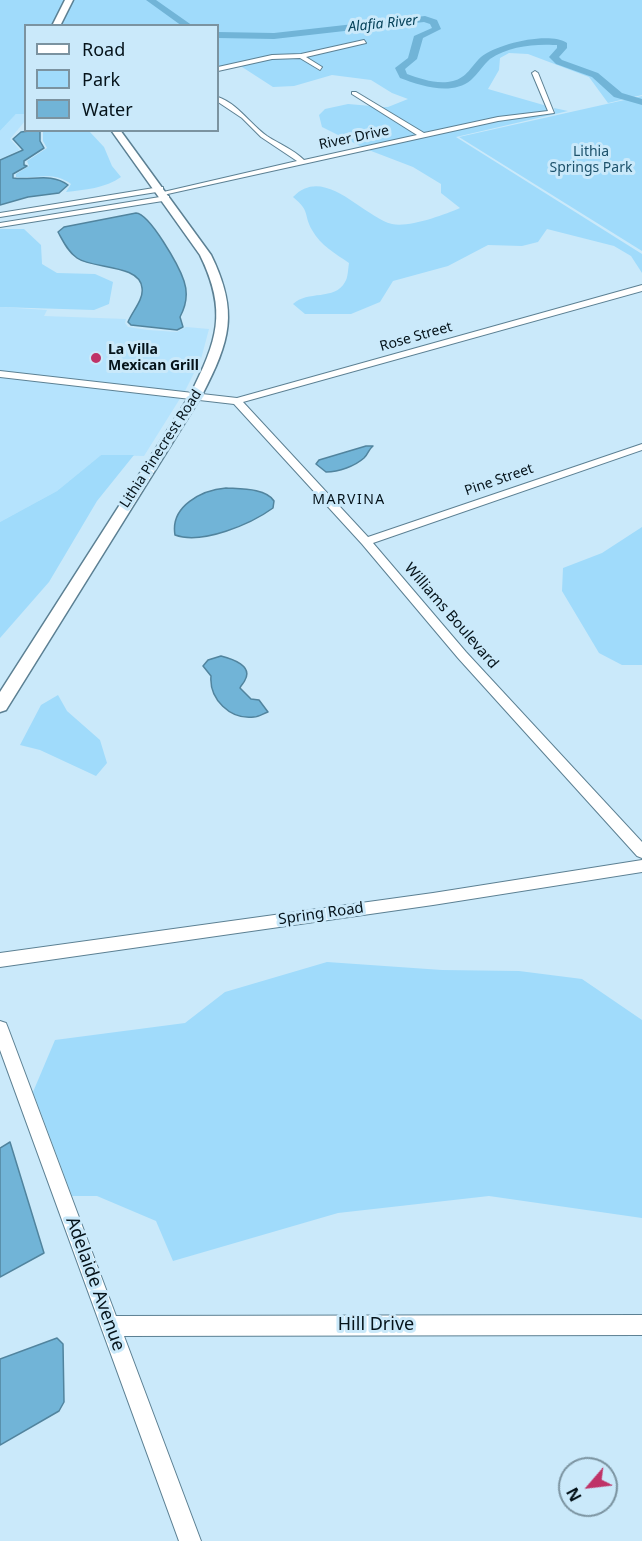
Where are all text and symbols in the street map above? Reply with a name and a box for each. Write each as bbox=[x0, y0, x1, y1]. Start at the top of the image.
water label: Alafia River bbox=[347, 12, 419, 36]
legend bbox=[24, 24, 219, 132]
text: Road bbox=[82, 37, 125, 61]
text: Park bbox=[82, 67, 120, 91]
text: Water bbox=[82, 97, 133, 121]
street label: River Drive bbox=[317, 122, 391, 154]
park label: Lithia Springs Park bbox=[550, 144, 632, 176]
street label: Rose Street bbox=[378, 319, 454, 355]
place label: La Villa Mexican Grill bbox=[108, 342, 199, 374]
marker: La Villa Mexican Grill bbox=[89, 351, 103, 365]
street label: Lithia Pinecrest Road bbox=[116, 387, 206, 511]
street label: Pine Street bbox=[463, 460, 535, 500]
district label: MARVINA bbox=[312, 492, 386, 508]
street label: Williams Boulevard bbox=[400, 559, 502, 673]
street label: Spring Road bbox=[277, 899, 365, 929]
street label: Adelaide Avenue bbox=[61, 1214, 129, 1354]
street label: Hill Drive bbox=[338, 1314, 414, 1336]
north arrow bbox=[558, 1457, 618, 1517]
text: N bbox=[561, 1484, 587, 1505]

